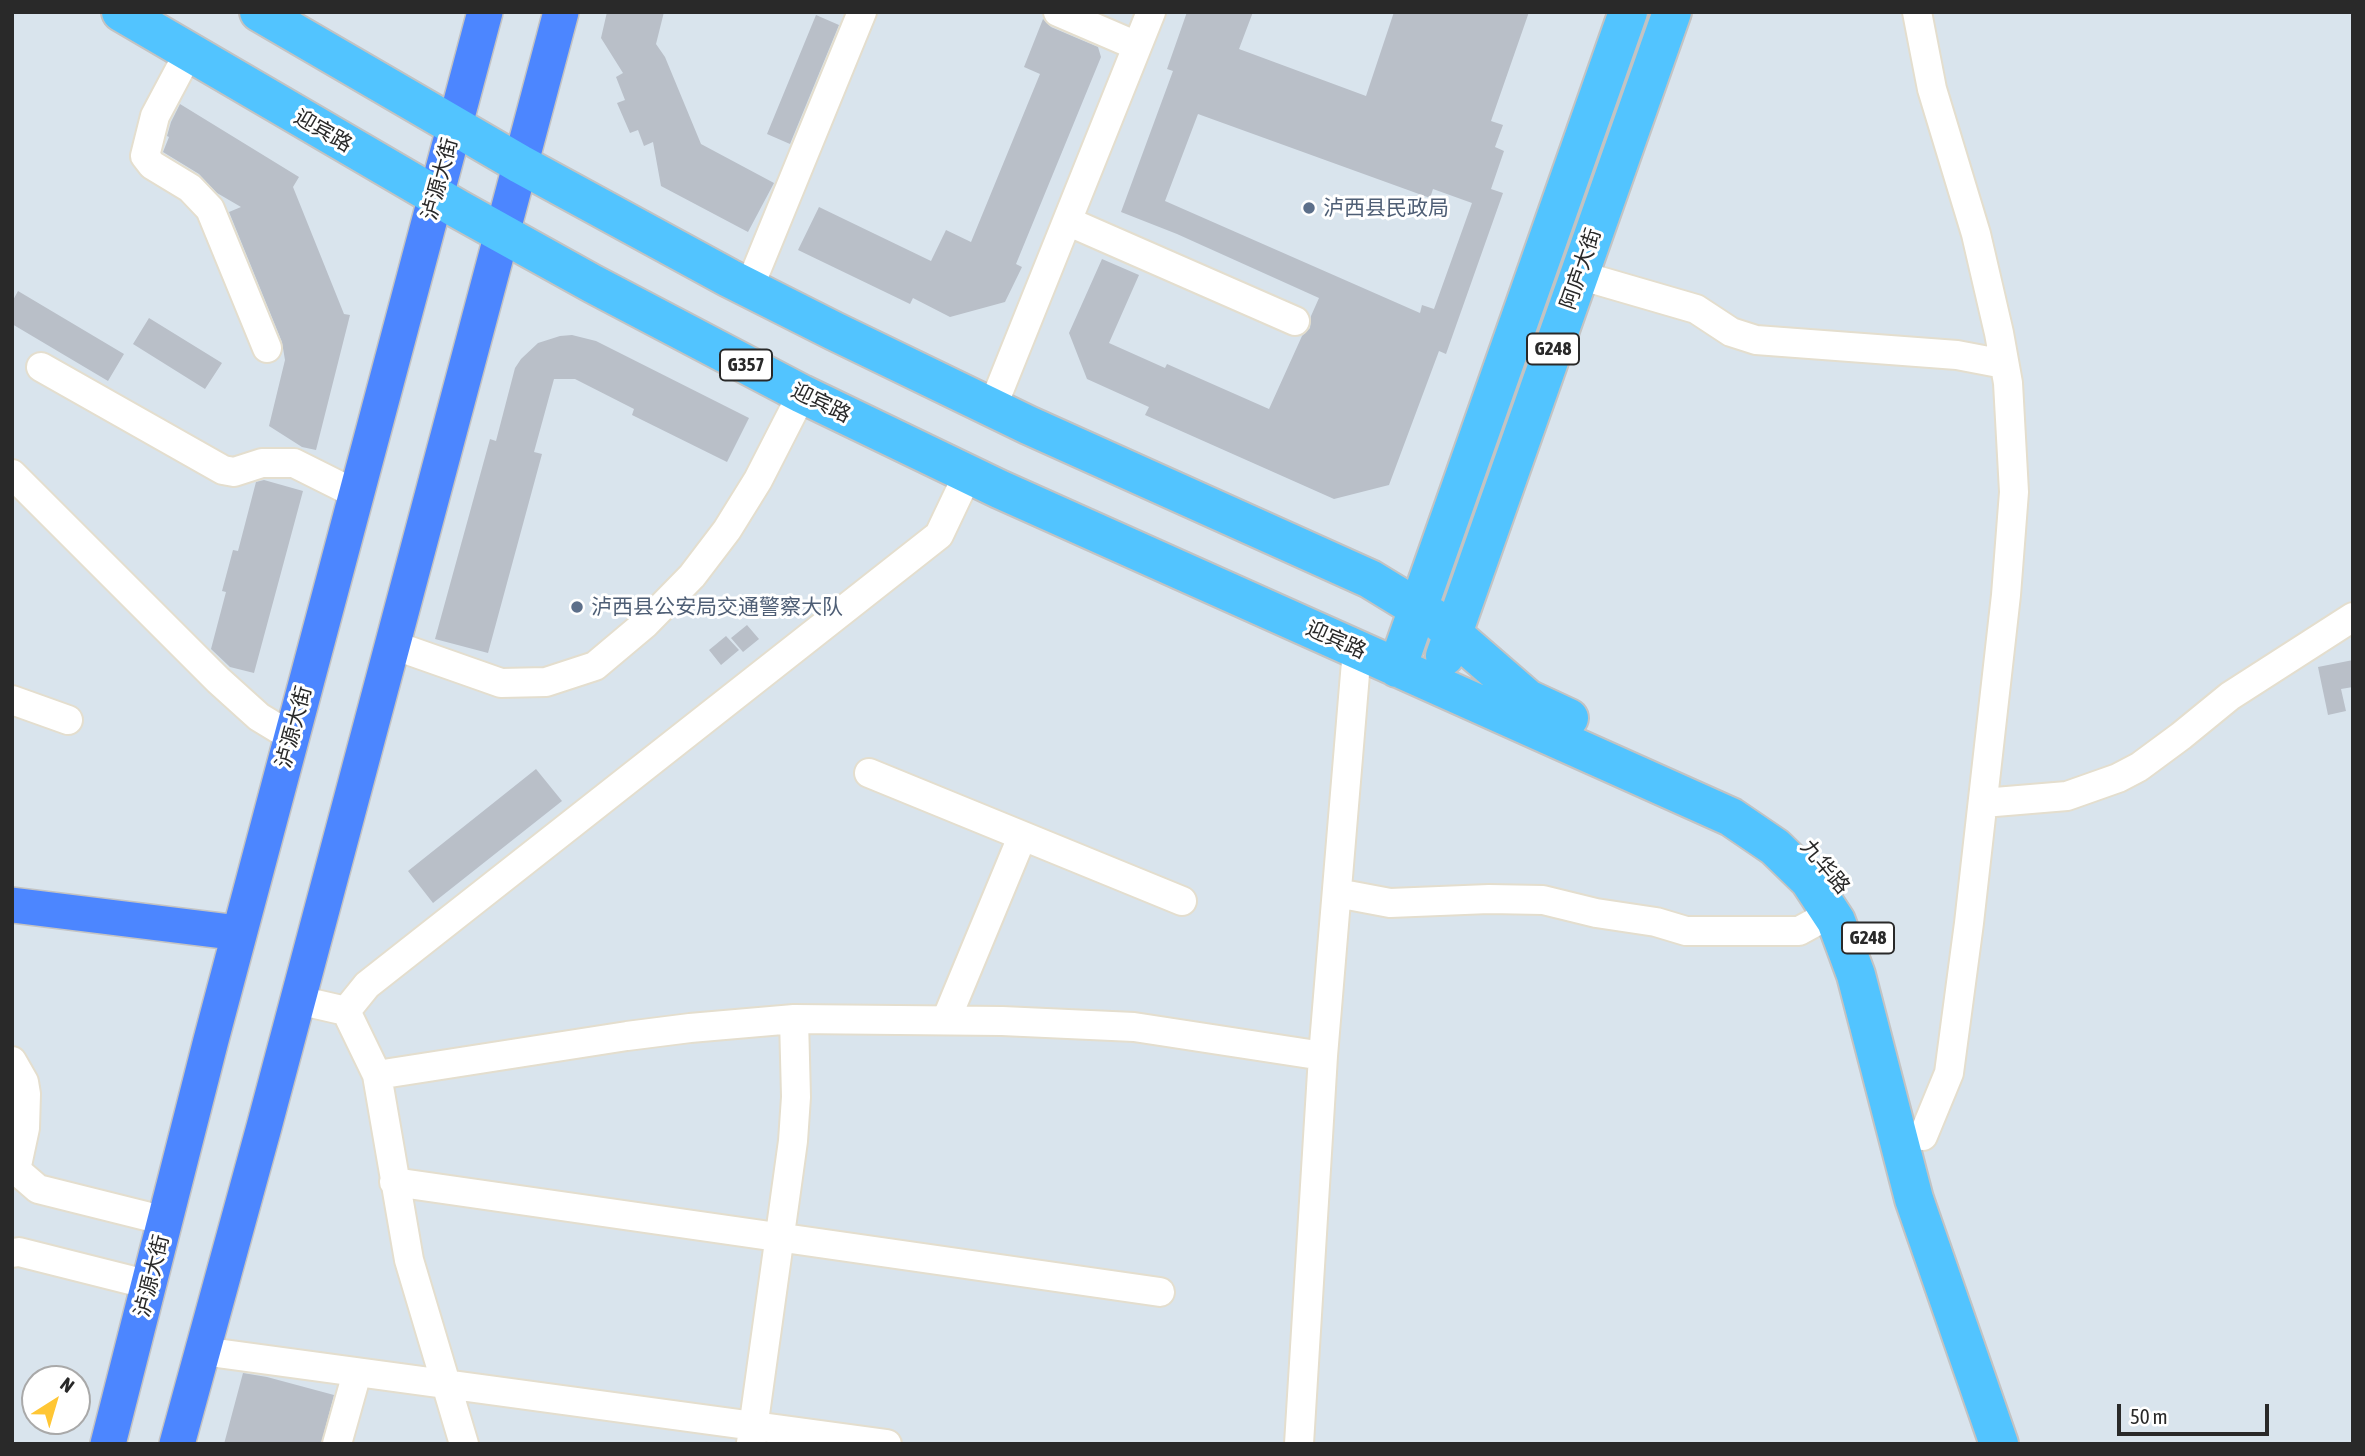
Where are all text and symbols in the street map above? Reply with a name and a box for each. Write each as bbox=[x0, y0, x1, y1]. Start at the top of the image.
street label: 迎宾路 bbox=[289, 104, 357, 158]
street label: 泸源大街 bbox=[417, 135, 463, 223]
place label: 泸西县民政局 bbox=[1323, 195, 1449, 221]
marker: 泸西县民政局 bbox=[1301, 200, 1317, 216]
street label: 阿庐大街 bbox=[1555, 225, 1607, 313]
road number: G248 bbox=[1527, 334, 1579, 364]
road number: G357 bbox=[720, 350, 772, 380]
street label: 迎宾路 bbox=[787, 378, 855, 428]
place label: 泸西县公安局交通警察大队 bbox=[591, 594, 843, 620]
marker: 泸西县公安局交通警察大队 bbox=[569, 599, 585, 615]
street label: 迎宾路 bbox=[1302, 616, 1370, 664]
street label: 泸源大街 bbox=[271, 683, 317, 771]
street label: 九华路 bbox=[1795, 835, 1855, 899]
road number: G248 bbox=[1842, 922, 1894, 954]
street label: 泸源大街 bbox=[130, 1232, 174, 1320]
north arrow bbox=[21, 1365, 91, 1435]
text: N bbox=[56, 1373, 79, 1397]
scale bar bbox=[2120, 1390, 2272, 1434]
text: 50 m bbox=[2130, 1404, 2168, 1428]

